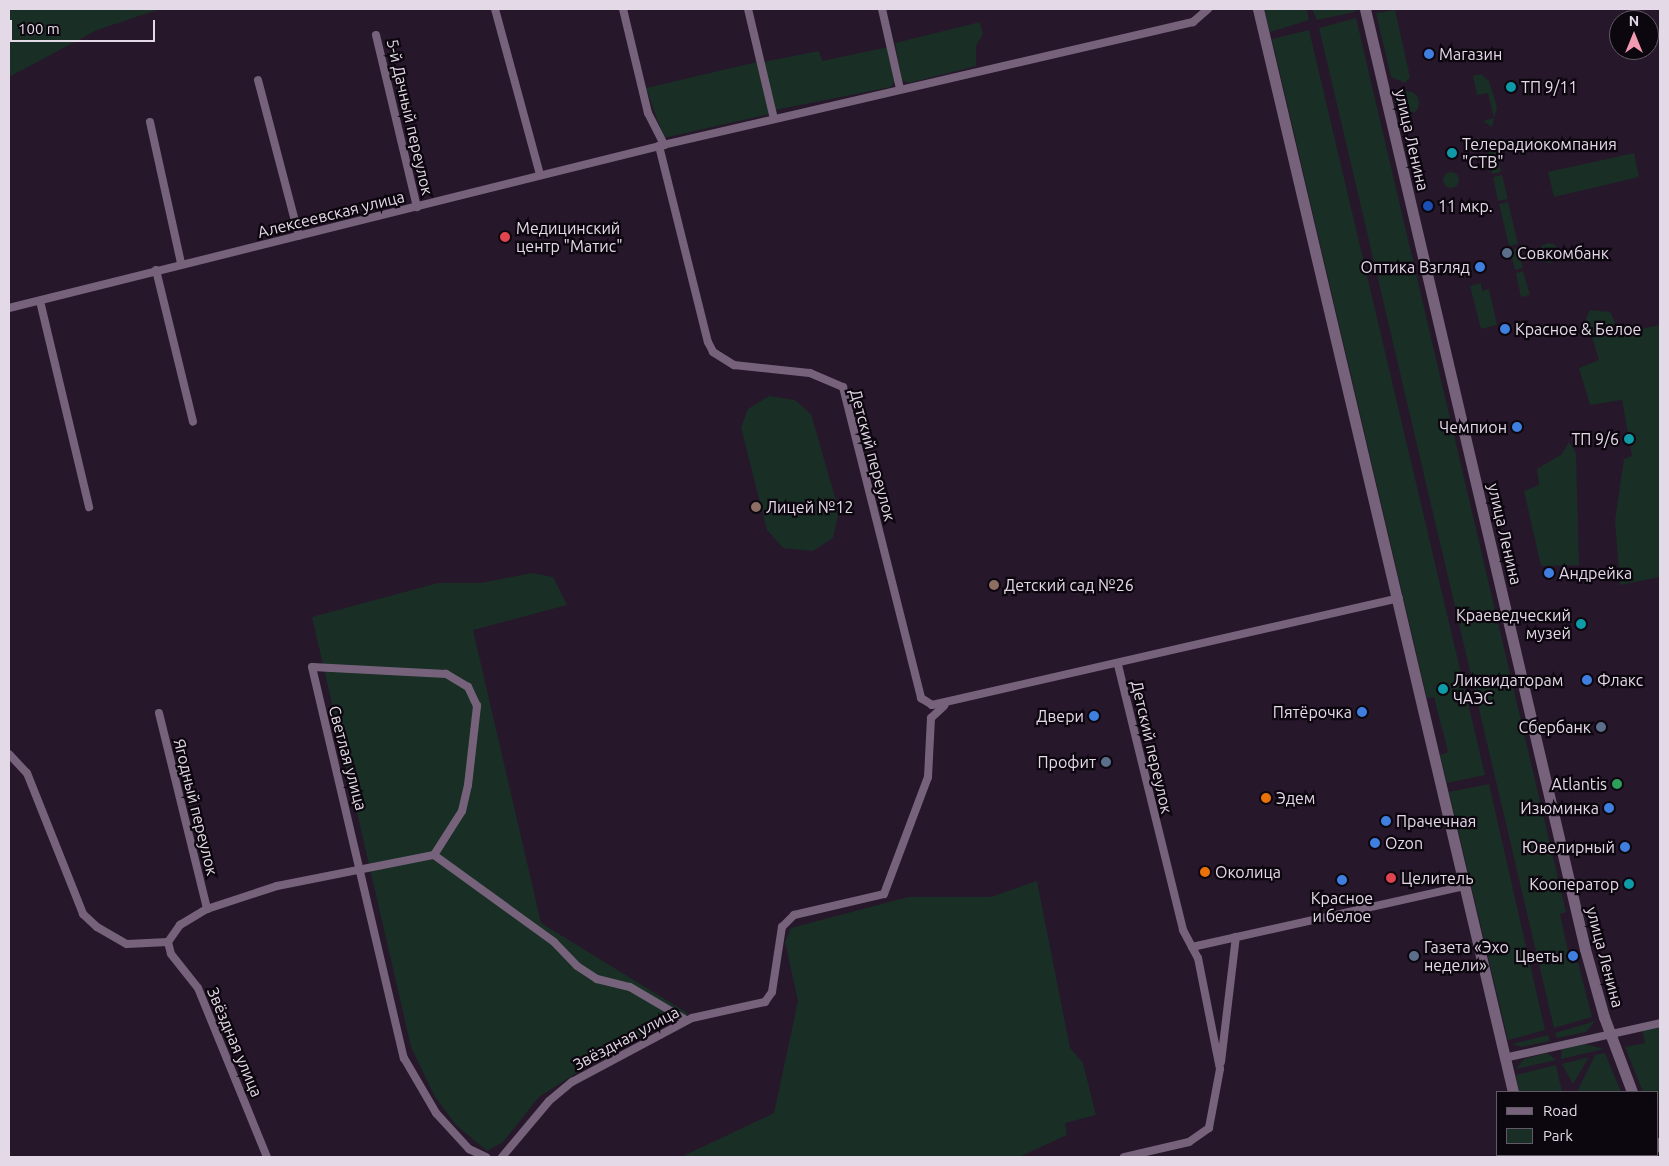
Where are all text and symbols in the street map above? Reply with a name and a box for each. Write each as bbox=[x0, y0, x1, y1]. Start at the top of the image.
scale bar bbox=[12, 10, 158, 42]
north arrow bbox=[1609, 10, 1659, 60]
text: N bbox=[1629, 13, 1639, 29]
text: 100 m bbox=[18, 20, 60, 37]
street label: 5-й Дачный переулок bbox=[383, 37, 437, 197]
place label: Магазин bbox=[1439, 44, 1502, 64]
marker: Магазин bbox=[1423, 48, 1435, 60]
place label: ТП 9/11 bbox=[1521, 77, 1578, 97]
marker: ТП 9/11 bbox=[1505, 81, 1517, 93]
street label: улица Ленина bbox=[1391, 87, 1433, 193]
place label: Телерадиокомпания "СТВ" bbox=[1462, 134, 1617, 172]
marker: Телерадиокомпания "СТВ" bbox=[1446, 147, 1458, 159]
street label: Алексеевская улица bbox=[255, 186, 407, 242]
place label: 11 мкр. bbox=[1438, 196, 1493, 216]
marker: 11 мкр. bbox=[1422, 200, 1434, 212]
place label: Медицинский центр "Матис" bbox=[516, 218, 623, 256]
marker: Медицинский центр "Матис" bbox=[498, 230, 512, 244]
place label: Совкомбанк bbox=[1517, 243, 1609, 263]
marker: Совкомбанк bbox=[1501, 247, 1513, 259]
place label: Оптика Взгляд bbox=[1361, 257, 1470, 277]
marker: Оптика Взгляд bbox=[1474, 261, 1486, 273]
place label: Красное & Белое bbox=[1515, 319, 1641, 339]
marker: Красное & Белое bbox=[1499, 323, 1511, 335]
street label: Детский переулок bbox=[846, 387, 900, 523]
place label: Чемпион bbox=[1439, 417, 1507, 437]
marker: Чемпион bbox=[1511, 421, 1523, 433]
place label: ТП 9/6 bbox=[1571, 429, 1619, 449]
marker: ТП 9/6 bbox=[1623, 433, 1635, 445]
street label: улица Ленина bbox=[1484, 481, 1526, 587]
place label: Лицей №12 bbox=[766, 497, 853, 517]
marker: Лицей №12 bbox=[750, 501, 762, 513]
place label: Андрейка bbox=[1559, 563, 1632, 583]
marker: Андрейка bbox=[1543, 567, 1555, 579]
place label: Детский сад №26 bbox=[1004, 575, 1134, 595]
marker: Детский сад №26 bbox=[988, 579, 1000, 591]
place label: Краеведческий музей bbox=[1456, 605, 1571, 643]
marker: Краеведческий музей bbox=[1575, 618, 1587, 630]
place label: Ликвидаторам ЧАЭС bbox=[1453, 670, 1563, 708]
place label: Флакс bbox=[1597, 670, 1643, 690]
marker: Флакс bbox=[1581, 674, 1593, 686]
street label: Детский переулок bbox=[1127, 679, 1177, 815]
marker: Ликвидаторам ЧАЭС bbox=[1437, 683, 1449, 695]
place label: Пятёрочка bbox=[1273, 702, 1352, 722]
street label: Светлая улица bbox=[325, 703, 371, 813]
place label: Двери bbox=[1036, 706, 1084, 726]
marker: Пятёрочка bbox=[1356, 706, 1368, 718]
marker: Двери bbox=[1088, 710, 1100, 722]
place label: Сбербанк bbox=[1518, 717, 1591, 737]
marker: Сбербанк bbox=[1595, 721, 1607, 733]
street label: Ягодный переулок bbox=[170, 737, 222, 877]
place label: Профит bbox=[1038, 752, 1096, 772]
marker: Профит bbox=[1100, 756, 1112, 768]
place label: Atlantis bbox=[1552, 774, 1607, 794]
marker: Atlantis bbox=[1611, 778, 1623, 790]
place label: Эдем bbox=[1276, 788, 1315, 808]
marker: Эдем bbox=[1260, 792, 1272, 804]
place label: Изюминка bbox=[1520, 798, 1599, 818]
marker: Изюминка bbox=[1603, 802, 1615, 814]
place label: Прачечная bbox=[1396, 811, 1476, 831]
marker: Прачечная bbox=[1380, 815, 1392, 827]
place label: Ozon bbox=[1385, 833, 1423, 853]
marker: Ozon bbox=[1369, 837, 1381, 849]
place label: Ювелирный bbox=[1522, 837, 1615, 857]
marker: Ювелирный bbox=[1619, 841, 1631, 853]
place label: Околица bbox=[1215, 862, 1281, 882]
marker: Околица bbox=[1199, 866, 1211, 878]
place label: Целитель bbox=[1401, 868, 1474, 888]
marker: Целитель bbox=[1385, 872, 1397, 884]
marker: Красное и белое bbox=[1336, 874, 1348, 886]
place label: Кооператор bbox=[1529, 874, 1619, 894]
marker: Кооператор bbox=[1623, 878, 1635, 890]
place label: Красное и белое bbox=[1311, 888, 1373, 926]
street label: улица Ленина bbox=[1582, 904, 1628, 1010]
place label: Газета «Эхо недели» bbox=[1424, 937, 1509, 975]
place label: Цветы bbox=[1515, 946, 1563, 966]
marker: Газета «Эхо недели» bbox=[1408, 950, 1420, 962]
marker: Цветы bbox=[1567, 950, 1579, 962]
street label: Звёздная улица bbox=[203, 984, 267, 1100]
street label: Звёздная улица bbox=[570, 1002, 682, 1074]
legend bbox=[1496, 1091, 1659, 1156]
text: Road bbox=[1543, 1102, 1578, 1119]
text: Park bbox=[1543, 1127, 1573, 1144]

